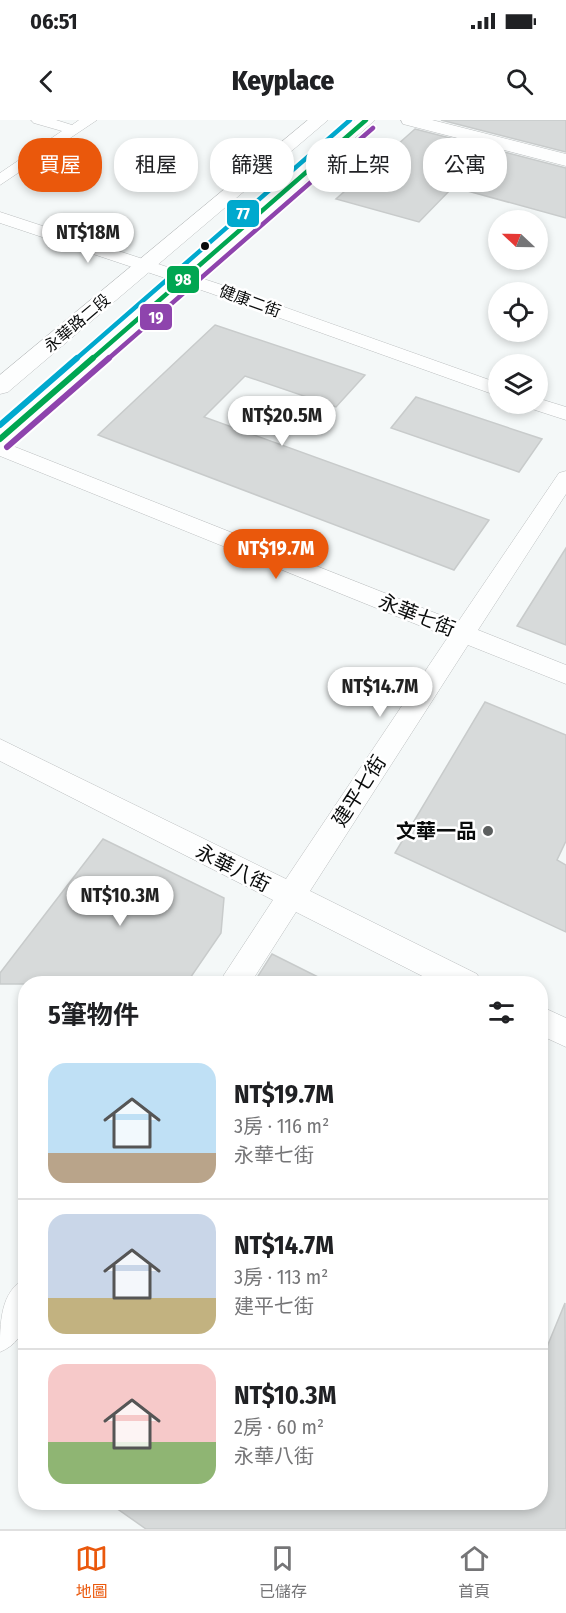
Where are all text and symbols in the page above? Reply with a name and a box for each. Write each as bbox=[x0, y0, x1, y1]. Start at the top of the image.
text: 06:51 bbox=[30, 8, 78, 35]
icon: back bbox=[30, 65, 63, 98]
text: Keyplace bbox=[232, 65, 334, 97]
icon: search bbox=[503, 65, 536, 98]
chip: 買屋 bbox=[18, 138, 102, 192]
chip: 租屋 bbox=[114, 138, 198, 192]
chip: 篩選 bbox=[210, 138, 294, 192]
chip: 新上架 bbox=[306, 138, 411, 192]
chip: 公寓 bbox=[423, 138, 507, 192]
line badge: 77 bbox=[226, 199, 260, 228]
text: 77 bbox=[236, 204, 250, 223]
north arrow bbox=[488, 210, 548, 270]
map controls bbox=[488, 210, 548, 414]
pin: NT$18M bbox=[39, 213, 137, 264]
text: NT$18M bbox=[56, 220, 120, 244]
unlabelled marker bbox=[199, 240, 211, 252]
line badge: 98 bbox=[166, 265, 200, 294]
text: 98 bbox=[175, 270, 192, 289]
street label: 健康二街 bbox=[217, 281, 283, 321]
button: locate bbox=[488, 282, 548, 342]
street label: 永華路二段 bbox=[40, 290, 114, 356]
line badge: 19 bbox=[139, 303, 173, 331]
text: 19 bbox=[148, 308, 164, 327]
button: layers bbox=[488, 354, 548, 414]
pin: NT$20.5M bbox=[220, 396, 344, 447]
text: NT$20.5M bbox=[242, 403, 322, 427]
pin: NT$19.7M bbox=[214, 529, 338, 580]
text: NT$19.7M bbox=[238, 536, 314, 560]
street label: 永華七街 bbox=[375, 589, 459, 641]
pin: NT$14.7M bbox=[318, 667, 442, 718]
text: NT$14.7M bbox=[342, 674, 418, 698]
street label: 建平七街 bbox=[327, 751, 391, 831]
place label: 文華一品 bbox=[396, 819, 476, 843]
marker: 文華一品 bbox=[481, 824, 495, 838]
street label: 永華八街 bbox=[192, 839, 274, 897]
pin: NT$10.3M bbox=[58, 876, 182, 927]
text: NT$10.3M bbox=[81, 883, 159, 907]
icon: filters bbox=[485, 996, 518, 1029]
text: 5筆物件 bbox=[48, 1000, 139, 1031]
text: NT$19.7M bbox=[234, 1079, 334, 1110]
icon: home bbox=[96, 1087, 168, 1159]
text: 3房 · 116 m² bbox=[234, 1114, 329, 1138]
text: 永華七街 bbox=[234, 1143, 314, 1167]
text: NT$14.7M bbox=[234, 1230, 334, 1261]
icon: home bbox=[96, 1238, 168, 1310]
text: 3房 · 113 m² bbox=[234, 1265, 328, 1289]
text: 建平七街 bbox=[234, 1294, 314, 1318]
text: NT$10.3M bbox=[234, 1380, 336, 1411]
icon: home bbox=[96, 1388, 168, 1460]
text: 2房 · 60 m² bbox=[234, 1415, 324, 1439]
text: 永華八街 bbox=[234, 1444, 314, 1468]
tab: 地圖 bbox=[75, 1542, 108, 1602]
tab: 已儲存 bbox=[259, 1542, 307, 1602]
tab: 首頁 bbox=[458, 1542, 491, 1602]

